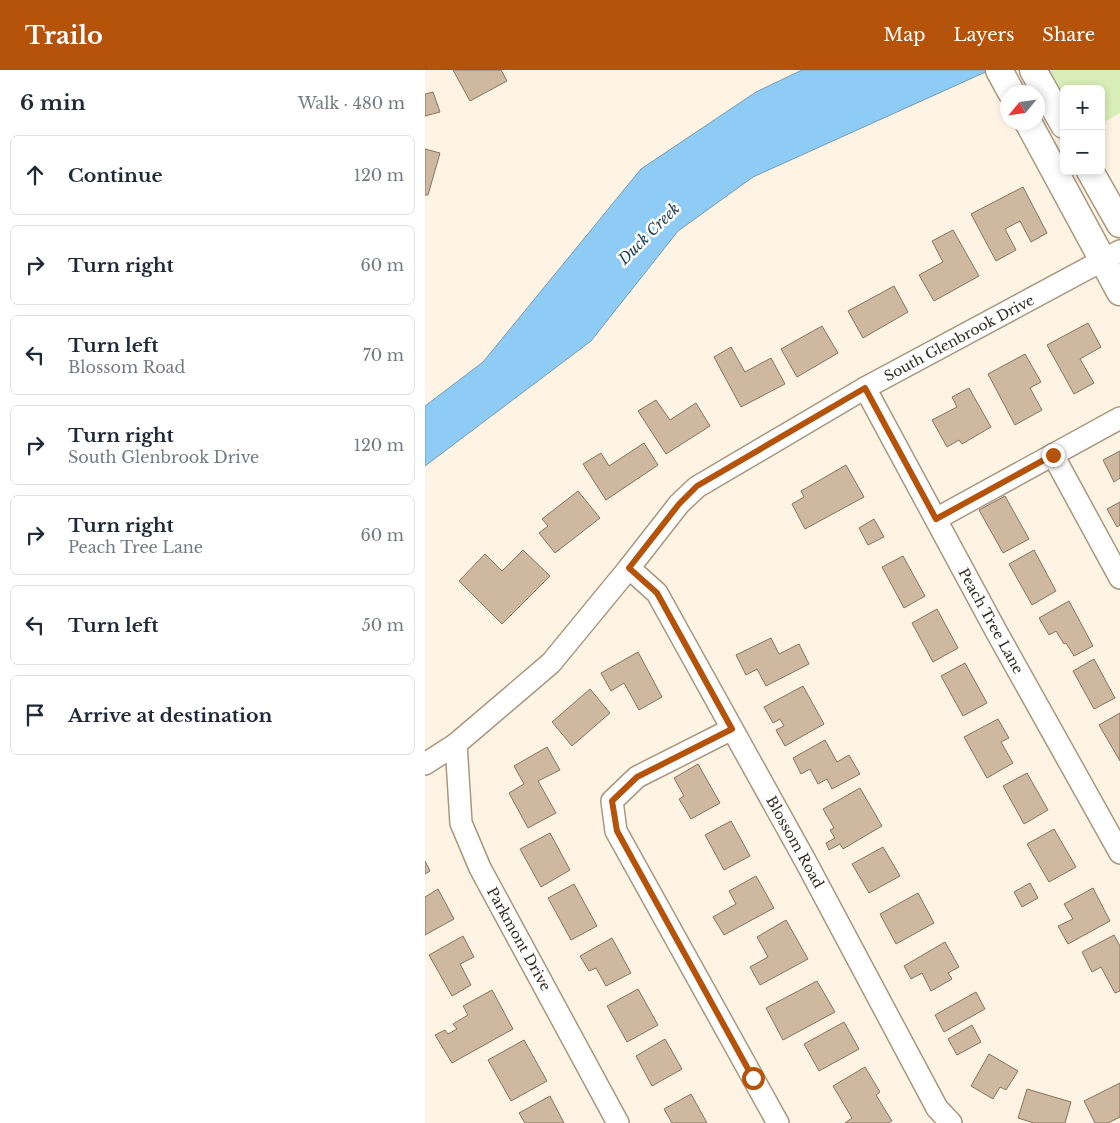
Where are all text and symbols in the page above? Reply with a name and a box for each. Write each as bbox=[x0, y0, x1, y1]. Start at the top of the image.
text: Trailo bbox=[25, 21, 103, 50]
text: Map bbox=[884, 24, 925, 46]
text: Layers bbox=[953, 24, 1014, 46]
text: Share bbox=[1042, 24, 1095, 46]
north arrow bbox=[1000, 85, 1045, 130]
map controls bbox=[1060, 85, 1105, 175]
button: + bbox=[1060, 85, 1105, 130]
text: 6 min bbox=[20, 90, 86, 116]
text: Walk · 480 m bbox=[298, 93, 405, 113]
button: − bbox=[1060, 130, 1105, 175]
icon: ahead bbox=[21, 161, 49, 189]
text: Continue bbox=[68, 164, 163, 187]
text: 120 m bbox=[354, 165, 404, 185]
water label: Duck Creek bbox=[613, 199, 683, 269]
icon: right bbox=[21, 251, 49, 279]
text: Turn right bbox=[68, 254, 174, 277]
text: 60 m bbox=[361, 255, 404, 275]
street label: South Glenbrook Drive bbox=[881, 291, 1037, 385]
text: Turn left bbox=[68, 334, 159, 357]
icon: left bbox=[21, 341, 49, 369]
text: 70 m bbox=[363, 345, 404, 365]
text: Blossom Road bbox=[68, 357, 185, 377]
text: Turn right bbox=[68, 424, 174, 447]
icon: right bbox=[21, 431, 49, 459]
text: 120 m bbox=[354, 435, 404, 455]
route end bbox=[1042, 444, 1065, 467]
text: South Glenbrook Drive bbox=[68, 447, 259, 467]
text: Turn right bbox=[68, 514, 174, 537]
icon: right bbox=[21, 521, 49, 549]
text: 60 m bbox=[361, 525, 404, 545]
text: Peach Tree Lane bbox=[68, 537, 203, 557]
street label: Peach Tree Lane bbox=[954, 565, 1028, 677]
icon: left bbox=[21, 611, 49, 639]
text: Turn left bbox=[68, 614, 159, 637]
text: 50 m bbox=[362, 615, 404, 635]
icon: arrive bbox=[21, 701, 49, 729]
text: Arrive at destination bbox=[68, 704, 272, 727]
street label: Blossom Road bbox=[762, 793, 828, 892]
street label: Parkmont Drive bbox=[483, 884, 555, 994]
route start bbox=[742, 1067, 765, 1090]

